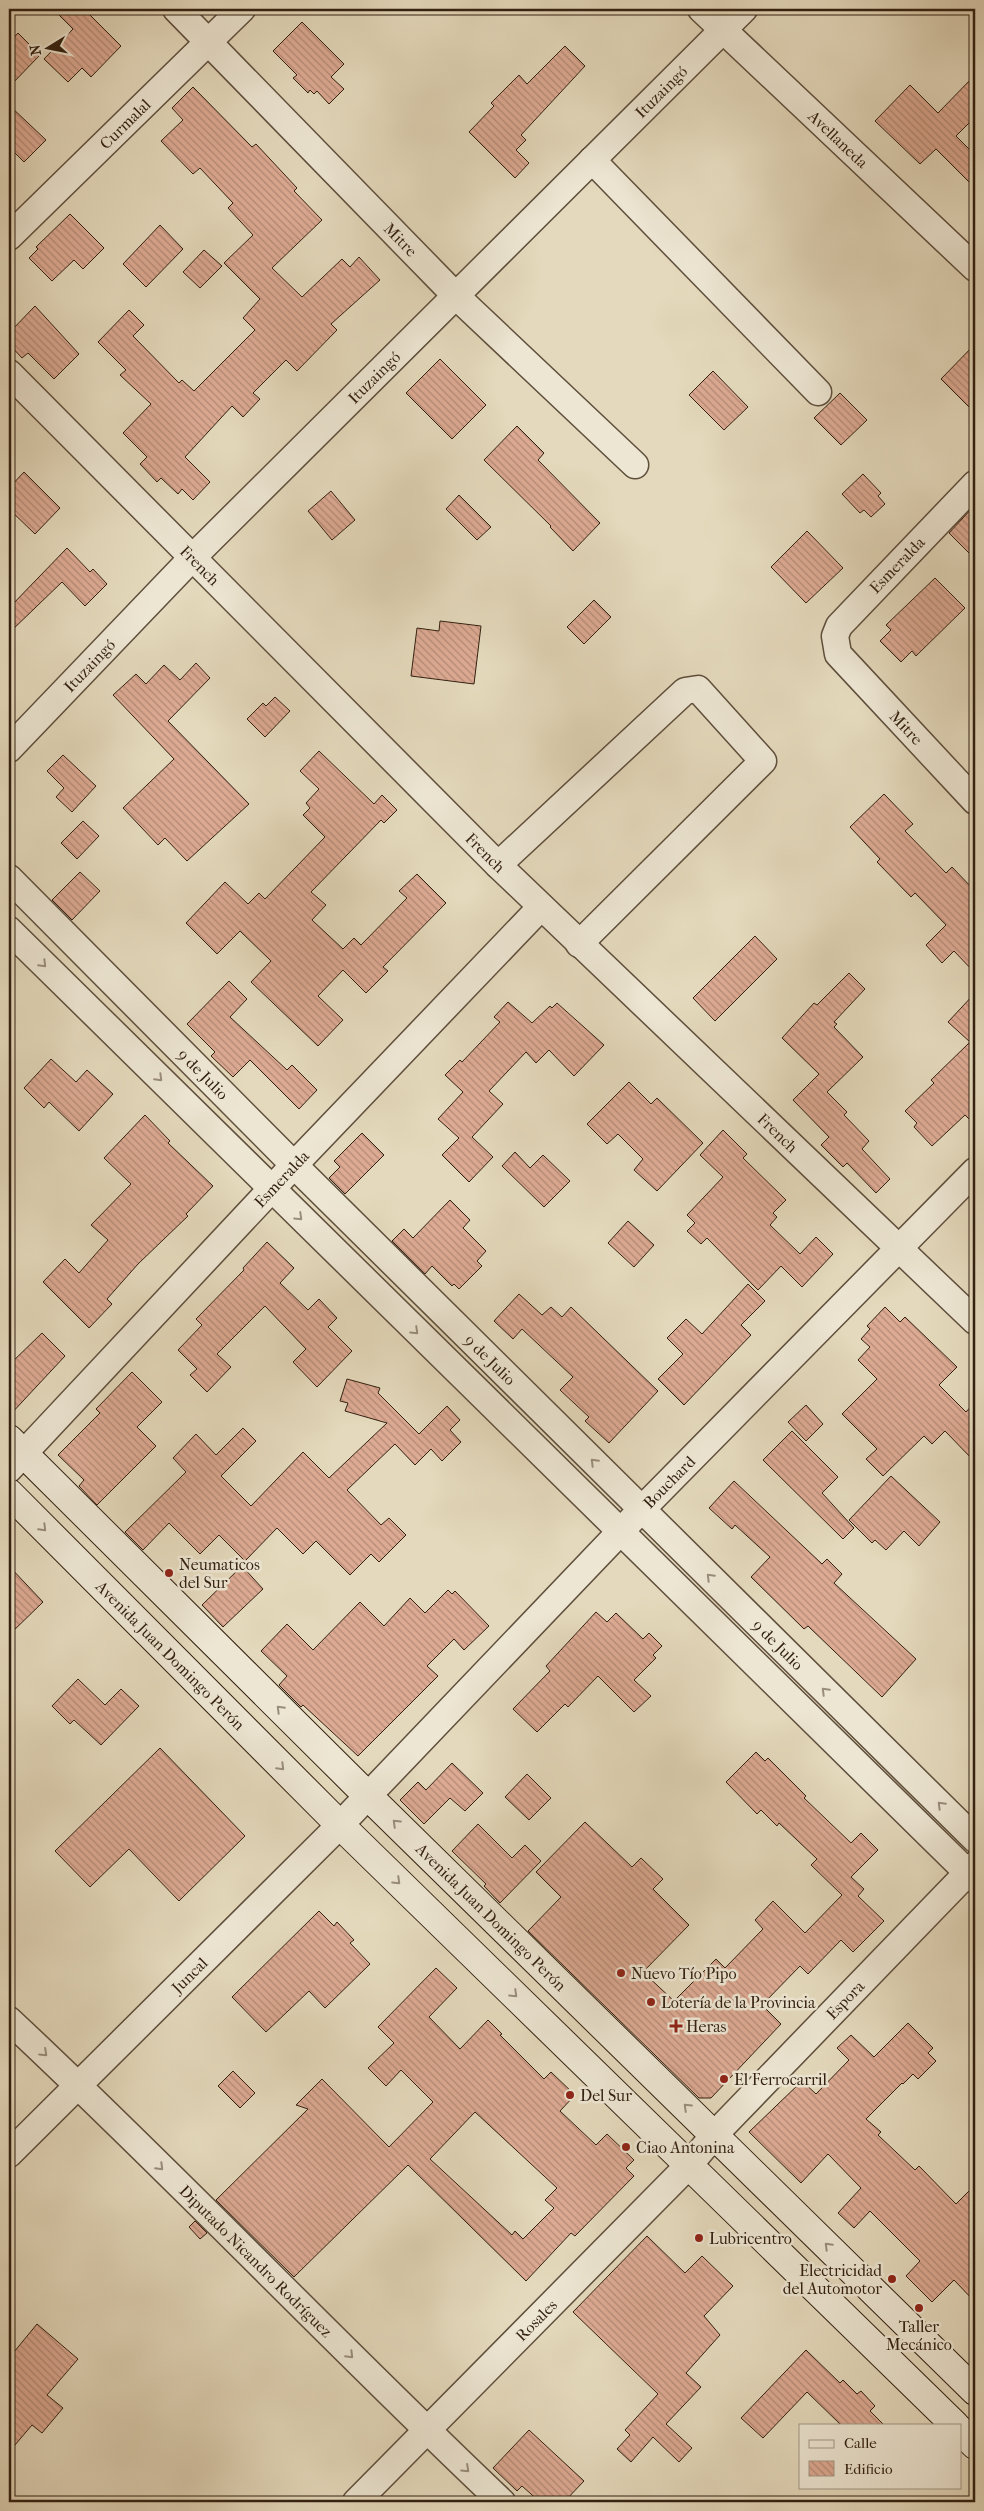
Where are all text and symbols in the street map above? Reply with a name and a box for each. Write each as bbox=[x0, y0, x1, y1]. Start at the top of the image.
north arrow bbox=[22, 22, 72, 72]
text: N bbox=[26, 43, 45, 57]
street label: Ituzaingó bbox=[631, 62, 691, 122]
street label: Curmalal bbox=[95, 94, 155, 153]
street label: Avellaneda bbox=[804, 105, 873, 172]
street label: Mitre bbox=[380, 219, 422, 260]
street label: Ituzaingó bbox=[344, 347, 404, 407]
street label: Esmeralda bbox=[865, 532, 929, 597]
street label: French bbox=[176, 541, 224, 589]
street label: Ituzaingó bbox=[60, 635, 119, 696]
street label: Mitre bbox=[886, 706, 927, 748]
street label: French bbox=[462, 829, 509, 876]
one-way arrow bbox=[38, 958, 47, 967]
street label: 9 de Julio bbox=[174, 1044, 233, 1103]
one-way arrow bbox=[153, 1073, 162, 1082]
street label: French bbox=[754, 1109, 802, 1156]
street label: Esmeralda bbox=[250, 1146, 313, 1211]
one-way arrow bbox=[293, 1211, 302, 1220]
one-way arrow bbox=[410, 1325, 419, 1334]
street label: 9 de Julio bbox=[461, 1330, 520, 1389]
street label: Bouchard bbox=[639, 1451, 699, 1512]
one-way arrow bbox=[591, 1459, 600, 1468]
one-way arrow bbox=[37, 1522, 46, 1531]
place label: Neumaticos del Sur bbox=[179, 1555, 260, 1592]
marker: Neumaticos del Sur bbox=[163, 1567, 175, 1579]
one-way arrow bbox=[706, 1573, 715, 1582]
street label: Avenida Juan Domingo Perón bbox=[92, 1576, 250, 1734]
street label: 9 de Julio bbox=[749, 1615, 808, 1674]
one-way arrow bbox=[822, 1688, 831, 1697]
one-way arrow bbox=[277, 1706, 286, 1715]
one-way arrow bbox=[276, 1761, 285, 1770]
one-way arrow bbox=[937, 1802, 946, 1811]
one-way arrow bbox=[392, 1820, 401, 1829]
street label: Avenida Juan Domingo Perón bbox=[412, 1838, 571, 1995]
one-way arrow bbox=[391, 1875, 400, 1884]
street label: Juncal bbox=[166, 1953, 211, 1998]
place label: Nuevo Tío Pipo bbox=[631, 1964, 737, 1983]
marker: Nuevo Tío Pipo bbox=[615, 1967, 627, 1979]
street label: Espora bbox=[822, 1976, 868, 2023]
one-way arrow bbox=[508, 1988, 517, 1997]
place label: Lotería de la Provincia bbox=[661, 1993, 816, 2012]
marker: Lotería de la Provincia bbox=[645, 1996, 657, 2008]
place label: Heras bbox=[686, 2017, 727, 2036]
marker: Heras bbox=[670, 2020, 682, 2032]
one-way arrow bbox=[39, 2047, 48, 2056]
place label: El Ferrocarril bbox=[734, 2070, 827, 2089]
marker: El Ferrocarril bbox=[718, 2073, 730, 2085]
place label: Del Sur bbox=[580, 2086, 632, 2105]
marker: Del Sur bbox=[564, 2089, 576, 2101]
one-way arrow bbox=[684, 2104, 693, 2113]
place label: Ciao Antonina bbox=[636, 2138, 735, 2157]
marker: Ciao Antonina bbox=[620, 2141, 632, 2153]
one-way arrow bbox=[155, 2161, 164, 2170]
street label: Diputado Nicandro Rodríguez bbox=[176, 2181, 336, 2341]
place label: Lubricentro bbox=[709, 2229, 792, 2248]
marker: Lubricentro bbox=[693, 2232, 705, 2244]
one-way arrow bbox=[825, 2243, 834, 2252]
place label: Electricidad del Automotor bbox=[783, 2261, 882, 2298]
marker: Electricidad del Automotor bbox=[886, 2273, 898, 2285]
street label: Rosales bbox=[511, 2295, 561, 2345]
marker: Taller Mecánico bbox=[913, 2302, 925, 2314]
place label: Taller Mecánico bbox=[886, 2317, 952, 2354]
one-way arrow bbox=[344, 2349, 353, 2358]
legend bbox=[799, 2424, 962, 2488]
text: Calle bbox=[844, 2434, 877, 2452]
text: Edificio bbox=[844, 2460, 893, 2478]
one-way arrow bbox=[461, 2463, 470, 2472]

